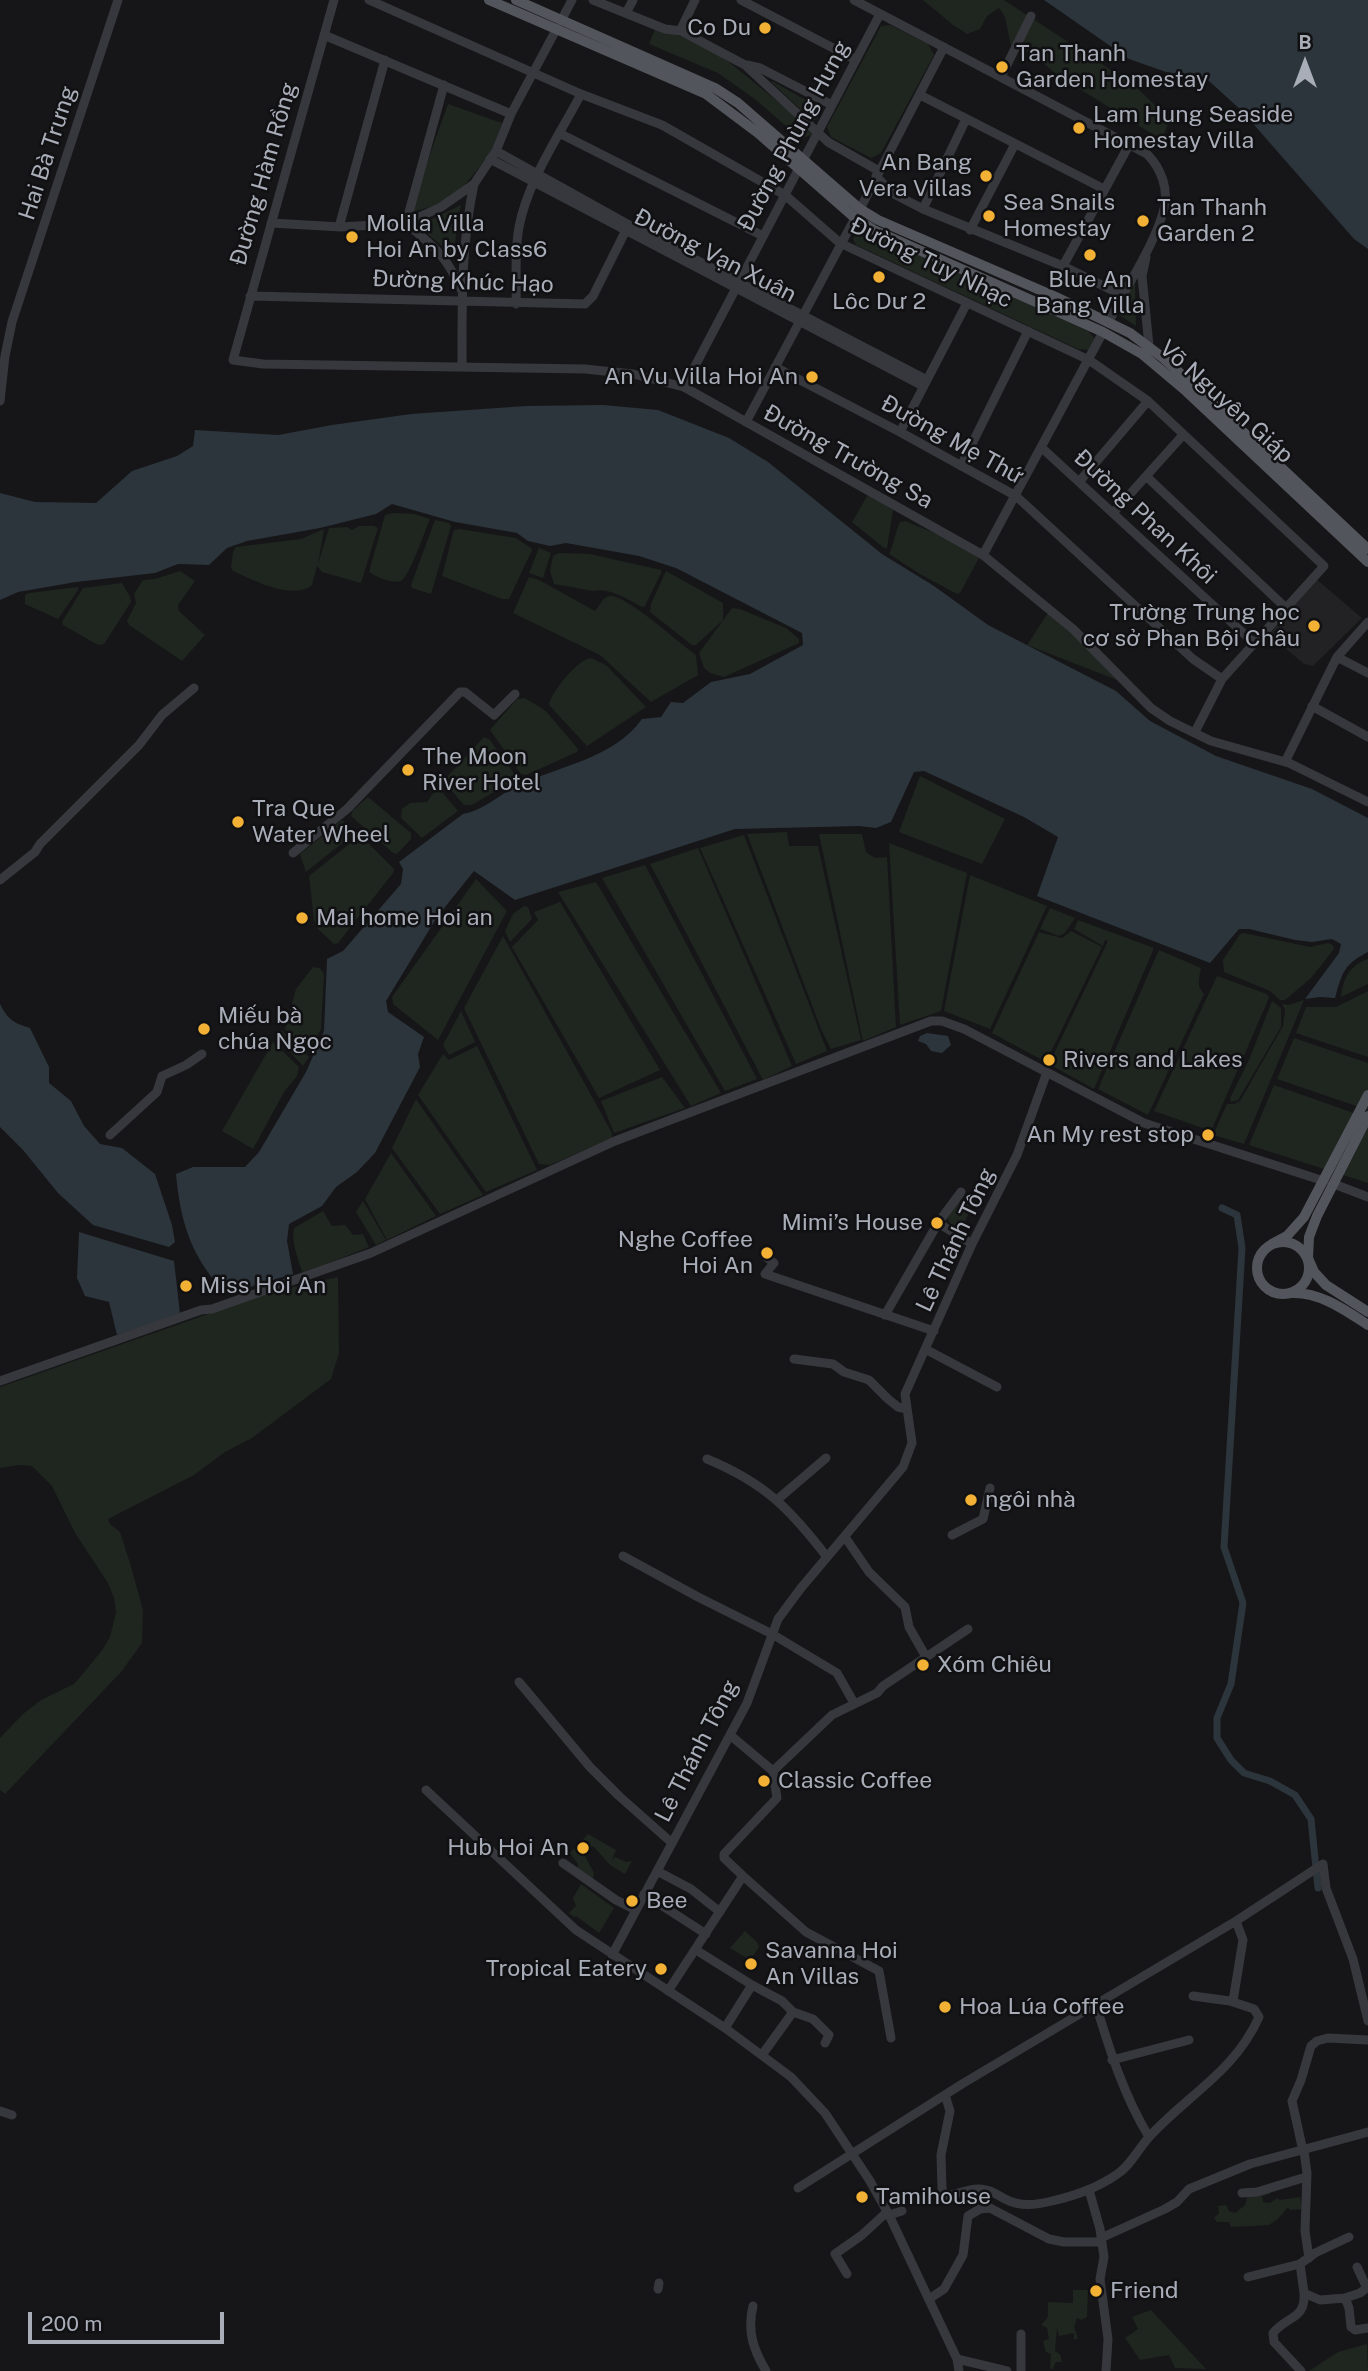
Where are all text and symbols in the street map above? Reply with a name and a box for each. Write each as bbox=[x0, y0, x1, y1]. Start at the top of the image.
place label: Co Du bbox=[687, 14, 751, 42]
marker: Co Du bbox=[757, 20, 773, 36]
north arrow bbox=[1270, 28, 1340, 98]
text: B bbox=[1298, 31, 1312, 53]
street label: Đường Phùng Hưng bbox=[732, 36, 856, 236]
place label: Tan Thanh Garden Homestay bbox=[1016, 40, 1208, 94]
marker: Tan Thanh Garden Homestay bbox=[994, 59, 1010, 75]
street label: Đường Hàm Rồng bbox=[225, 79, 303, 269]
street label: Hai Bà Trưng bbox=[13, 82, 83, 224]
place label: Lam Hung Seaside Homestay Villa bbox=[1093, 101, 1293, 155]
marker: Lam Hung Seaside Homestay Villa bbox=[1071, 120, 1087, 136]
place label: An Bang Vera Villas bbox=[859, 149, 972, 203]
marker: An Bang Vera Villas bbox=[978, 168, 994, 184]
place label: Sea Snails Homestay bbox=[1003, 189, 1115, 243]
place label: Tan Thanh Garden 2 bbox=[1157, 194, 1267, 248]
street label: Đường Vạn Xuân bbox=[629, 203, 801, 309]
marker: Sea Snails Homestay bbox=[981, 208, 997, 224]
place label: Molila Villa Hoi An by Class6 bbox=[366, 210, 547, 264]
street label: Đường Tuy Nhạc bbox=[845, 212, 1017, 314]
marker: Tan Thanh Garden 2 bbox=[1135, 213, 1151, 229]
marker: Molila Villa Hoi An by Class6 bbox=[344, 229, 360, 245]
marker: Blue An Bang Villa bbox=[1082, 247, 1098, 263]
street label: Đường Khúc Hạo bbox=[372, 265, 554, 299]
place label: Blue An Bang Villa bbox=[1036, 266, 1144, 320]
marker: Lôc Dư 2 bbox=[871, 269, 887, 285]
place label: Lôc Dư 2 bbox=[832, 288, 926, 316]
street label: Võ Nguyên Giáp bbox=[1153, 335, 1299, 469]
place label: An Vu Villa Hoi An bbox=[604, 363, 798, 391]
marker: An Vu Villa Hoi An bbox=[804, 369, 820, 385]
street label: Đường Mẹ Thứ bbox=[876, 390, 1028, 490]
street label: Đường Trường Sa bbox=[759, 399, 937, 515]
street label: Đường Phan Khôi bbox=[1068, 444, 1222, 590]
place label: Trường Trung học cơ sở Phan Bội Châu bbox=[1083, 599, 1300, 653]
marker: Trường Trung học cơ sở Phan Bội Châu bbox=[1306, 618, 1322, 634]
place label: The Moon River Hotel bbox=[422, 743, 541, 797]
marker: The Moon River Hotel bbox=[400, 762, 416, 778]
place label: Tra Que Water Wheel bbox=[252, 795, 390, 849]
marker: Tra Que Water Wheel bbox=[230, 814, 246, 830]
place label: Mai home Hoi an bbox=[316, 904, 493, 932]
marker: Mai home Hoi an bbox=[294, 910, 310, 926]
place label: Miếu bà chúa Ngọc bbox=[218, 1002, 332, 1056]
marker: Miếu bà chúa Ngọc bbox=[196, 1021, 212, 1037]
place label: Rivers and Lakes bbox=[1063, 1046, 1243, 1074]
marker: Rivers and Lakes bbox=[1041, 1052, 1057, 1068]
place label: An My rest stop bbox=[1026, 1121, 1194, 1149]
marker: An My rest stop bbox=[1200, 1127, 1216, 1143]
street label: Lê Thánh Tông bbox=[911, 1164, 1001, 1316]
place label: Mimi’s House bbox=[782, 1209, 923, 1237]
marker: Mimi’s House bbox=[929, 1215, 945, 1231]
place label: Nghe Coffee Hoi An bbox=[618, 1226, 753, 1280]
marker: Nghe Coffee Hoi An bbox=[759, 1245, 775, 1261]
place label: Miss Hoi An bbox=[200, 1272, 326, 1300]
marker: Miss Hoi An bbox=[178, 1278, 194, 1294]
place label: ngôi nhà bbox=[985, 1486, 1076, 1514]
marker: ngôi nhà bbox=[963, 1492, 979, 1508]
place label: Xóm Chiêu bbox=[937, 1651, 1052, 1679]
marker: Xóm Chiêu bbox=[915, 1657, 931, 1673]
street label: Lê Thánh Tông bbox=[649, 1675, 745, 1827]
place label: Classic Coffee bbox=[778, 1767, 932, 1795]
marker: Classic Coffee bbox=[756, 1773, 772, 1789]
place label: Hub Hoi An bbox=[447, 1834, 569, 1862]
marker: Hub Hoi An bbox=[575, 1840, 591, 1856]
place label: Bee bbox=[646, 1887, 688, 1915]
marker: Bee bbox=[624, 1893, 640, 1909]
place label: Savanna Hoi An Villas bbox=[765, 1937, 898, 1991]
place label: Tropical Eatery bbox=[486, 1955, 647, 1983]
marker: Savanna Hoi An Villas bbox=[743, 1956, 759, 1972]
marker: Tropical Eatery bbox=[653, 1961, 669, 1977]
place label: Hoa Lúa Coffee bbox=[959, 1993, 1125, 2021]
marker: Hoa Lúa Coffee bbox=[937, 1999, 953, 2015]
place label: Tamihouse bbox=[876, 2183, 991, 2211]
marker: Tamihouse bbox=[854, 2189, 870, 2205]
place label: Friend bbox=[1110, 2277, 1178, 2305]
marker: Friend bbox=[1088, 2283, 1104, 2299]
scale bar bbox=[32, 2298, 228, 2342]
text: 200 m bbox=[41, 2311, 102, 2336]

